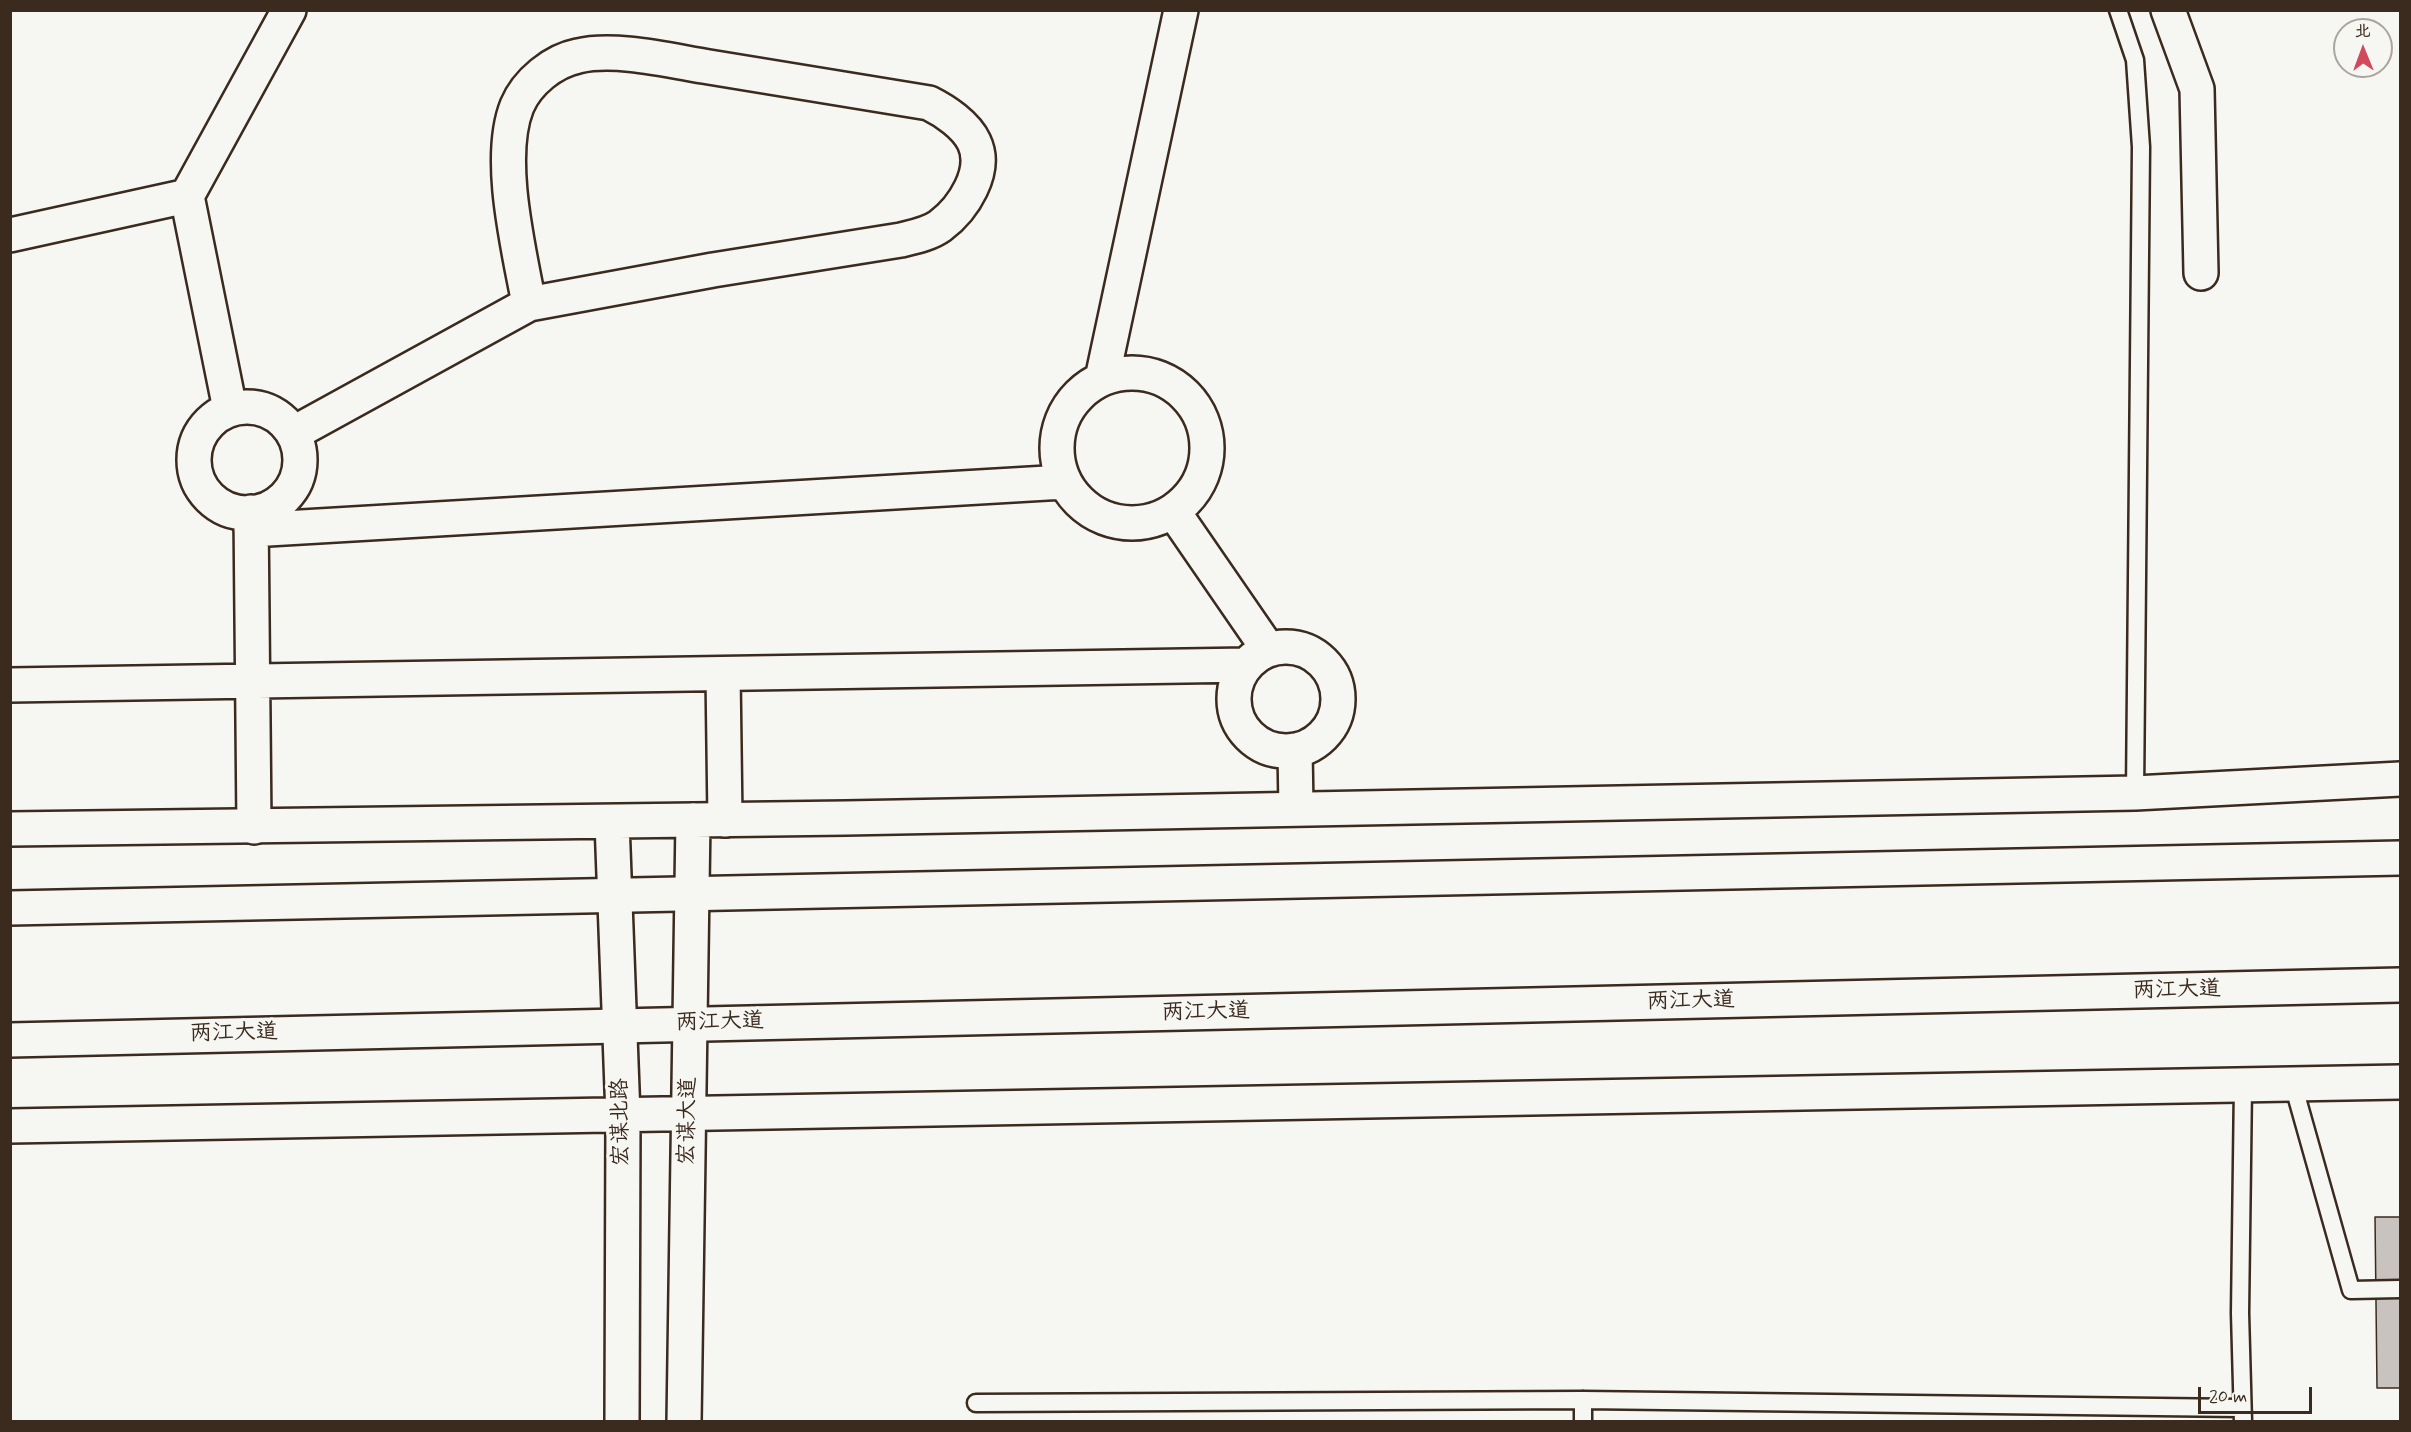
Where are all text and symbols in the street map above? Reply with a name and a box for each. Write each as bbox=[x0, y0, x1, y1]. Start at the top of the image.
north arrow bbox=[2333, 18, 2393, 78]
text: 北 bbox=[2355, 21, 2371, 42]
street label: 两江大道 bbox=[2133, 977, 2221, 1005]
street label: 两江大道 bbox=[1647, 988, 1735, 1016]
street label: 两江大道 bbox=[1162, 999, 1250, 1027]
street label: 两江大道 bbox=[676, 1009, 764, 1037]
street label: 两江大道 bbox=[190, 1020, 278, 1048]
street label: 宏谋大道 bbox=[675, 1077, 703, 1165]
street label: 宏谋北路 bbox=[608, 1078, 636, 1166]
scale bar bbox=[2201, 1375, 2315, 1413]
text: 20 m bbox=[2209, 1385, 2247, 1409]

